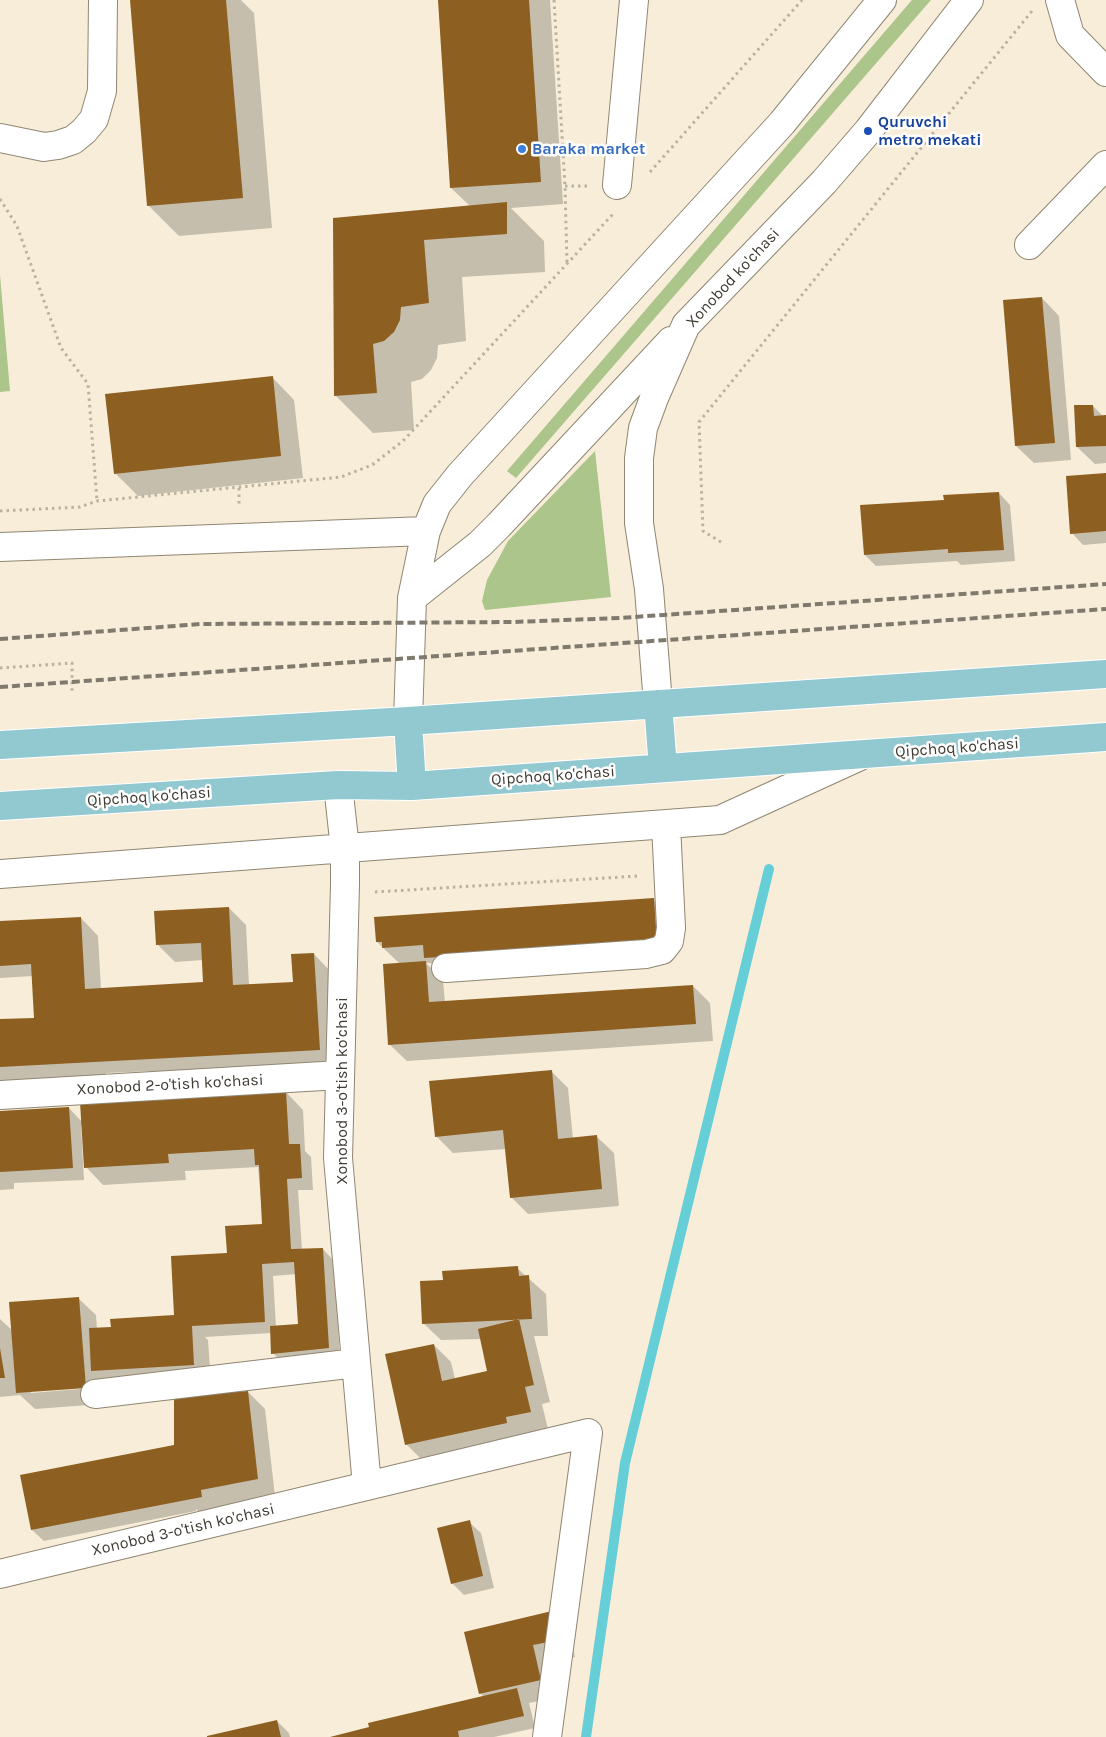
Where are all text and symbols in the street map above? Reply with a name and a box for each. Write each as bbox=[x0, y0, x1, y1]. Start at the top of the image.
place label: Quruvchi metro mekati bbox=[878, 112, 981, 150]
marker: Quruvchi metro mekati bbox=[862, 125, 874, 137]
place label: Baraka market bbox=[532, 139, 645, 159]
marker: Baraka market bbox=[516, 143, 528, 155]
street label: Xonobod ko'chasi bbox=[682, 224, 784, 332]
street label: Qipchoq ko'chasi bbox=[894, 734, 1020, 762]
street label: Qipchoq ko'chasi bbox=[490, 762, 616, 790]
street label: Qipchoq ko'chasi bbox=[86, 783, 212, 811]
street label: Xonobod 3-o'tish ko'chasi bbox=[332, 997, 352, 1185]
street label: Xonobod 2-o'tish ko'chasi bbox=[76, 1071, 264, 1099]
street label: Xonobod 3-o'tish ko'chasi bbox=[90, 1500, 276, 1560]

